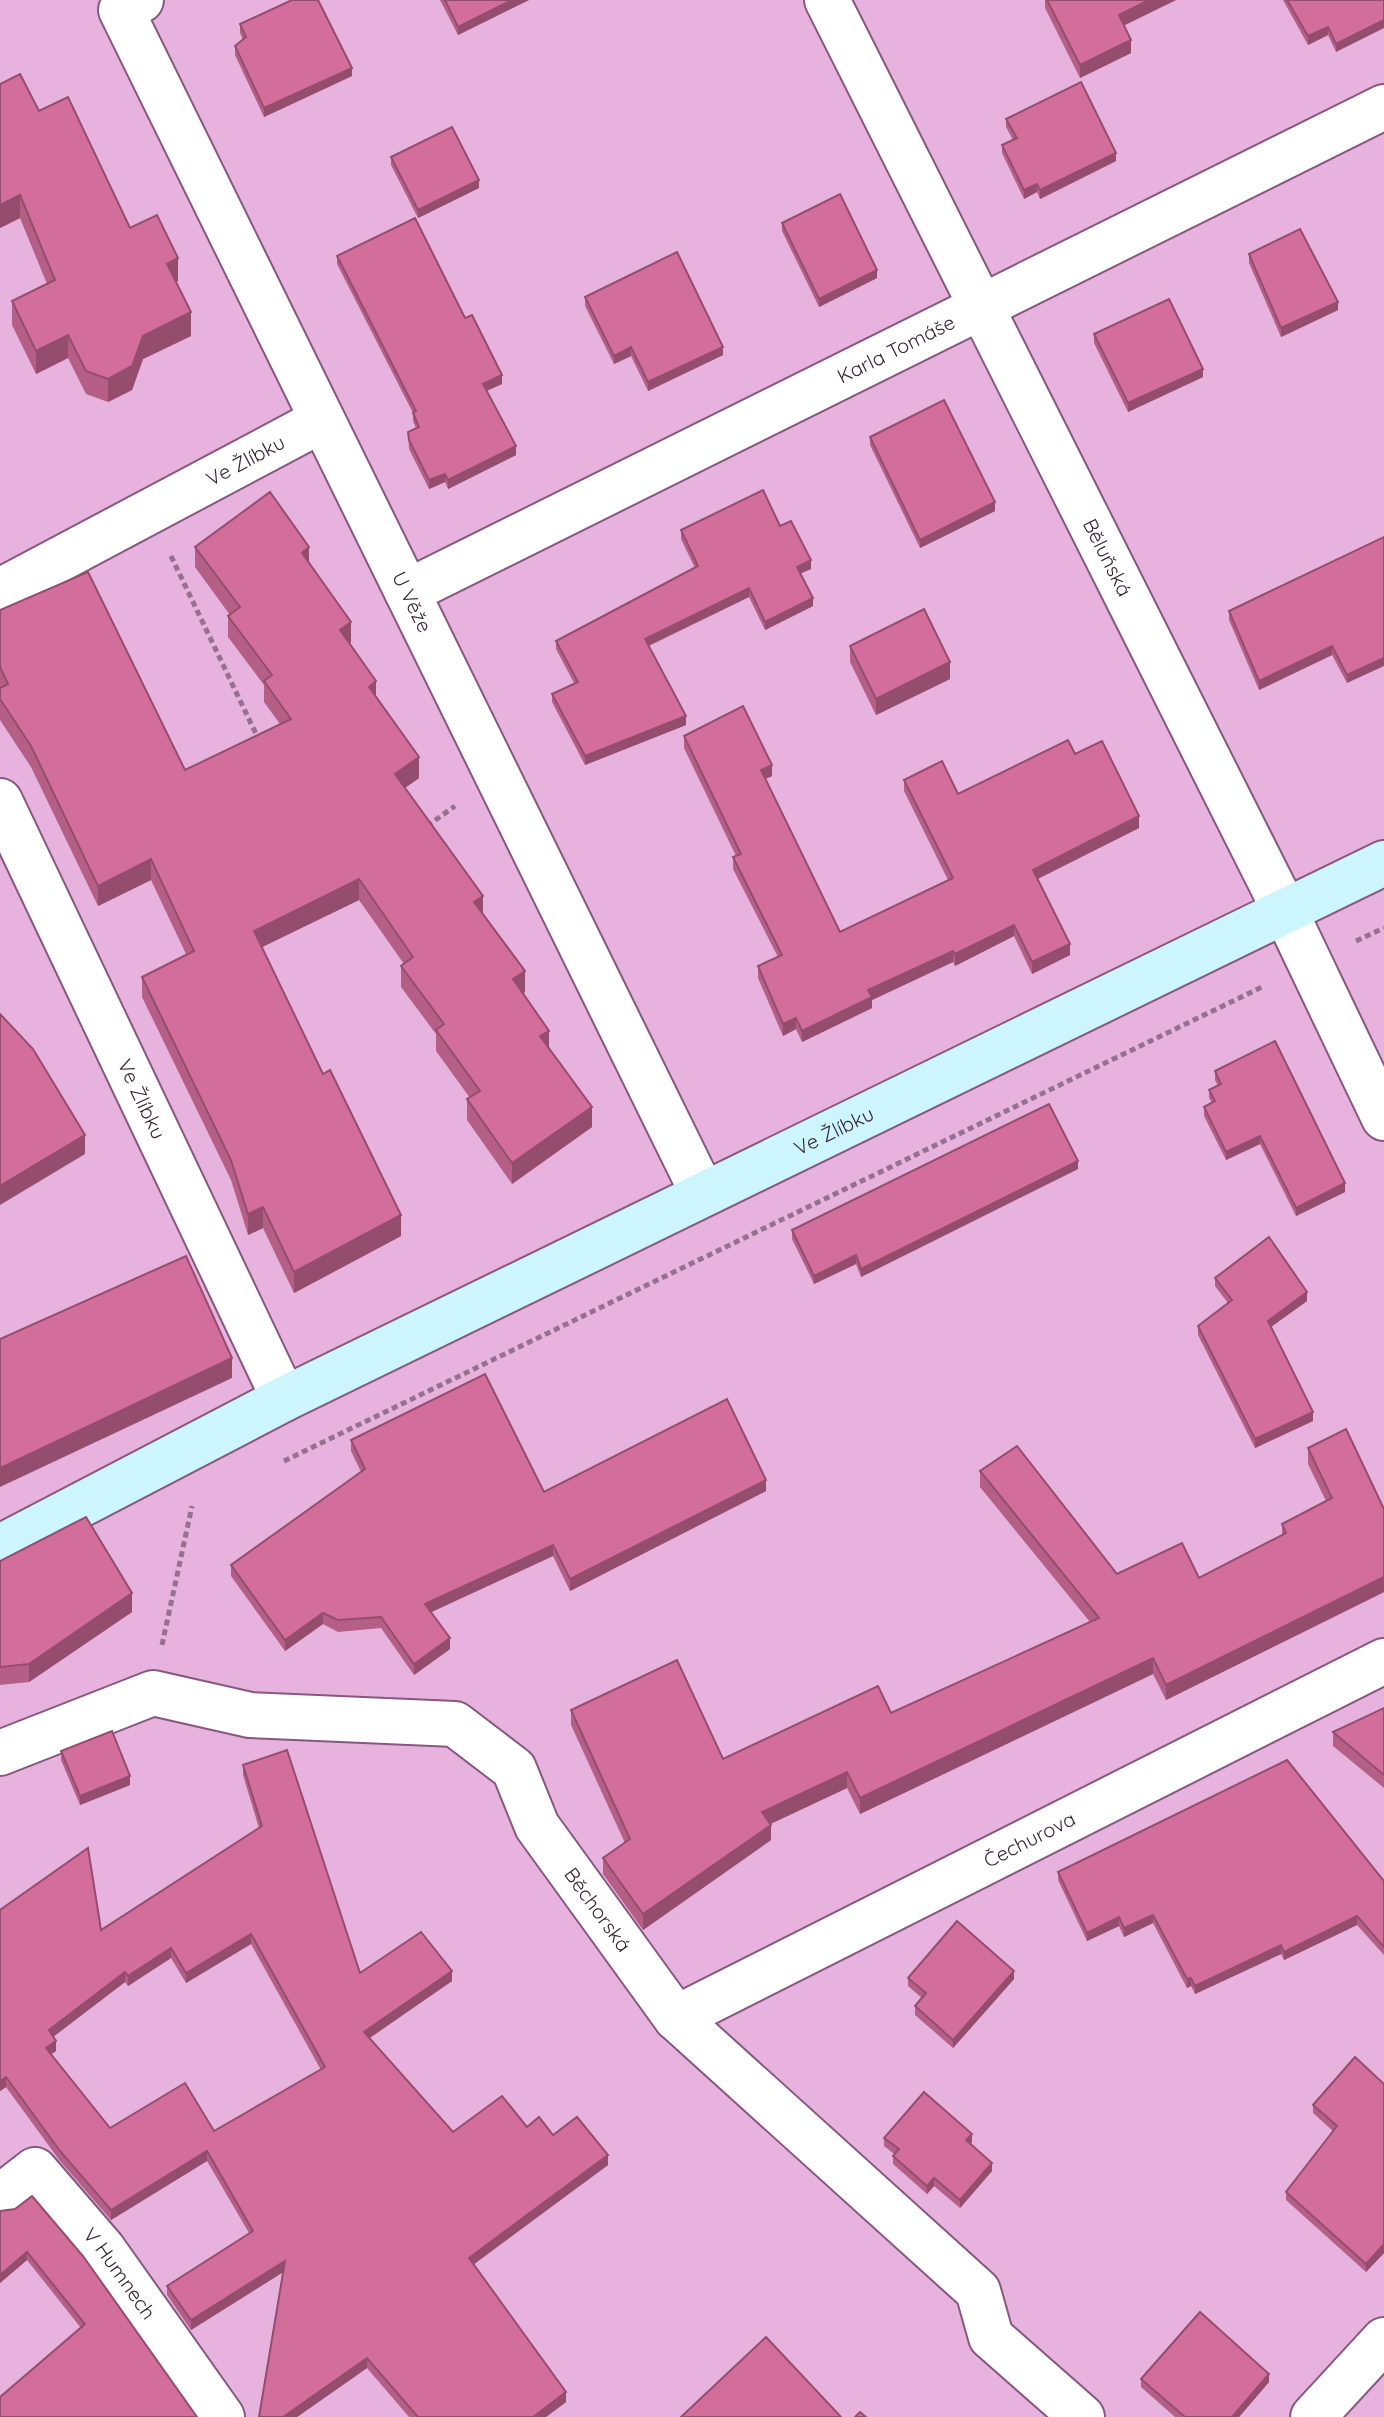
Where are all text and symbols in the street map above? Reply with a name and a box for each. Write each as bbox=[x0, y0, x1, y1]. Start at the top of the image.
street label: Karla Tomáše bbox=[833, 309, 959, 389]
street label: Ve Žlíbku bbox=[202, 429, 289, 491]
street label: Běluňská bbox=[1078, 514, 1138, 600]
street label: U Věže bbox=[387, 567, 438, 636]
street label: Ve Žlíbku bbox=[112, 1055, 172, 1143]
street label: Ve Žlíbku bbox=[790, 1101, 878, 1161]
street label: Čechurova bbox=[979, 1806, 1079, 1873]
street label: Běchorská bbox=[559, 1862, 637, 1956]
street label: V Humnech bbox=[78, 2222, 162, 2324]

